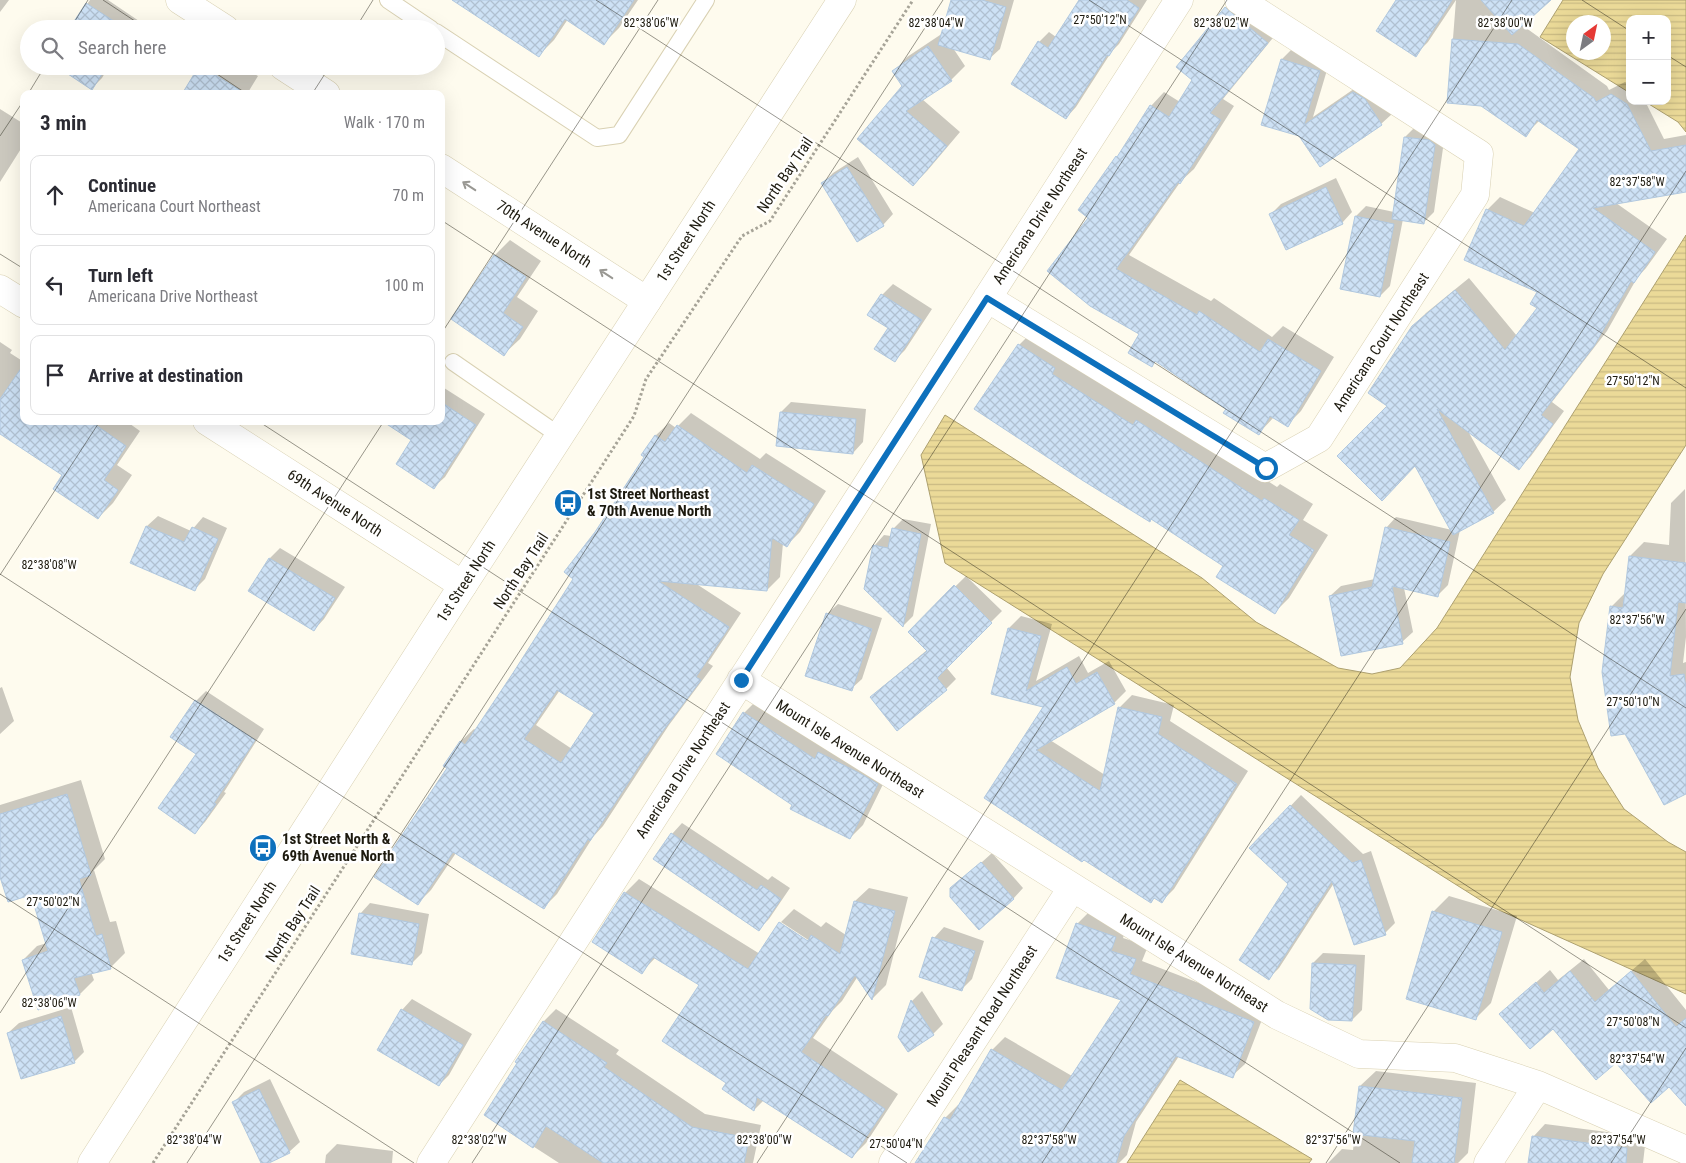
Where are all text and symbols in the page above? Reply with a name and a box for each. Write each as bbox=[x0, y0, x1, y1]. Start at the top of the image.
text: 27°50'12"N bbox=[1073, 13, 1127, 27]
north arrow bbox=[1566, 15, 1611, 60]
map controls bbox=[1626, 15, 1671, 105]
button: + bbox=[1626, 15, 1671, 60]
text: 82°38'06"W bbox=[623, 16, 679, 30]
text: 82°38'04"W bbox=[908, 16, 964, 30]
text: 82°38'02"W bbox=[1193, 16, 1249, 30]
text: 82°38'00"W bbox=[1477, 16, 1533, 30]
search box bbox=[20, 20, 445, 75]
icon: search bbox=[38, 34, 66, 62]
text: Search here bbox=[78, 36, 166, 59]
button: − bbox=[1626, 60, 1671, 105]
text: 3 min bbox=[40, 111, 87, 135]
text: Walk · 170 m bbox=[344, 113, 425, 132]
street label: North Bay Trail bbox=[753, 134, 817, 216]
street label: Americana Drive Northeast bbox=[989, 144, 1091, 288]
text: Continue bbox=[88, 174, 156, 197]
text: 82°37'58"W bbox=[1609, 175, 1665, 189]
icon: ahead bbox=[41, 181, 69, 209]
one-way arrow bbox=[462, 181, 476, 191]
text: 70 m bbox=[392, 186, 424, 205]
street label: 70th Avenue North bbox=[493, 196, 595, 272]
text: Americana Court Northeast bbox=[88, 197, 261, 216]
street label: 1st Street North bbox=[653, 197, 719, 285]
text: Turn left bbox=[88, 264, 153, 287]
one-way arrow bbox=[599, 269, 613, 279]
street label: Americana Court Northeast bbox=[1329, 269, 1433, 415]
icon: left bbox=[41, 271, 69, 299]
text: 100 m bbox=[385, 276, 424, 295]
text: Americana Drive Northeast bbox=[88, 287, 258, 306]
icon: arrive bbox=[41, 361, 69, 389]
text: Arrive at destination bbox=[88, 364, 243, 387]
text: 27°50'12"N bbox=[1606, 374, 1660, 388]
route start bbox=[1255, 457, 1278, 480]
street label: 69th Avenue North bbox=[284, 465, 386, 541]
place label: 1st Street Northeast & 70th Avenue North bbox=[587, 485, 712, 520]
bus stop icon: 1st Street Northeast & 70th Avenue North bbox=[553, 488, 583, 518]
street label: North Bay Trail bbox=[490, 530, 552, 612]
street label: 1st Street North bbox=[433, 537, 499, 625]
text: 82°38'08"W bbox=[21, 558, 77, 572]
text: 82°37'56"W bbox=[1609, 613, 1665, 627]
route end bbox=[730, 669, 753, 692]
text: 27°50'10"N bbox=[1606, 695, 1660, 709]
street label: Mount Isle Avenue Northeast bbox=[773, 696, 927, 802]
street label: Americana Drive Northeast bbox=[632, 698, 734, 842]
place label: 1st Street North & 69th Avenue North bbox=[282, 830, 394, 865]
bus stop icon: 1st Street North & 69th Avenue North bbox=[248, 833, 278, 863]
street label: 1st Street North bbox=[214, 878, 280, 966]
street label: North Bay Trail bbox=[262, 883, 324, 965]
text: 27°50'02"N bbox=[26, 895, 80, 909]
street label: Mount Isle Avenue Northeast bbox=[1117, 910, 1271, 1016]
street label: Mount Pleasant Road Northeast bbox=[923, 942, 1041, 1110]
text: 82°38'06"W bbox=[21, 996, 77, 1010]
text: 27°50'08"N bbox=[1606, 1015, 1660, 1029]
text: 82°37'54"W bbox=[1609, 1052, 1665, 1066]
text: 82°38'04"W bbox=[166, 1133, 222, 1147]
text: 82°38'02"W bbox=[451, 1133, 507, 1147]
text: 82°38'00"W bbox=[736, 1133, 792, 1147]
text: 82°37'58"W bbox=[1021, 1133, 1077, 1147]
text: 82°37'56"W bbox=[1305, 1133, 1361, 1147]
text: 82°37'54"W bbox=[1590, 1133, 1646, 1147]
text: 27°50'04"N bbox=[869, 1137, 923, 1151]

